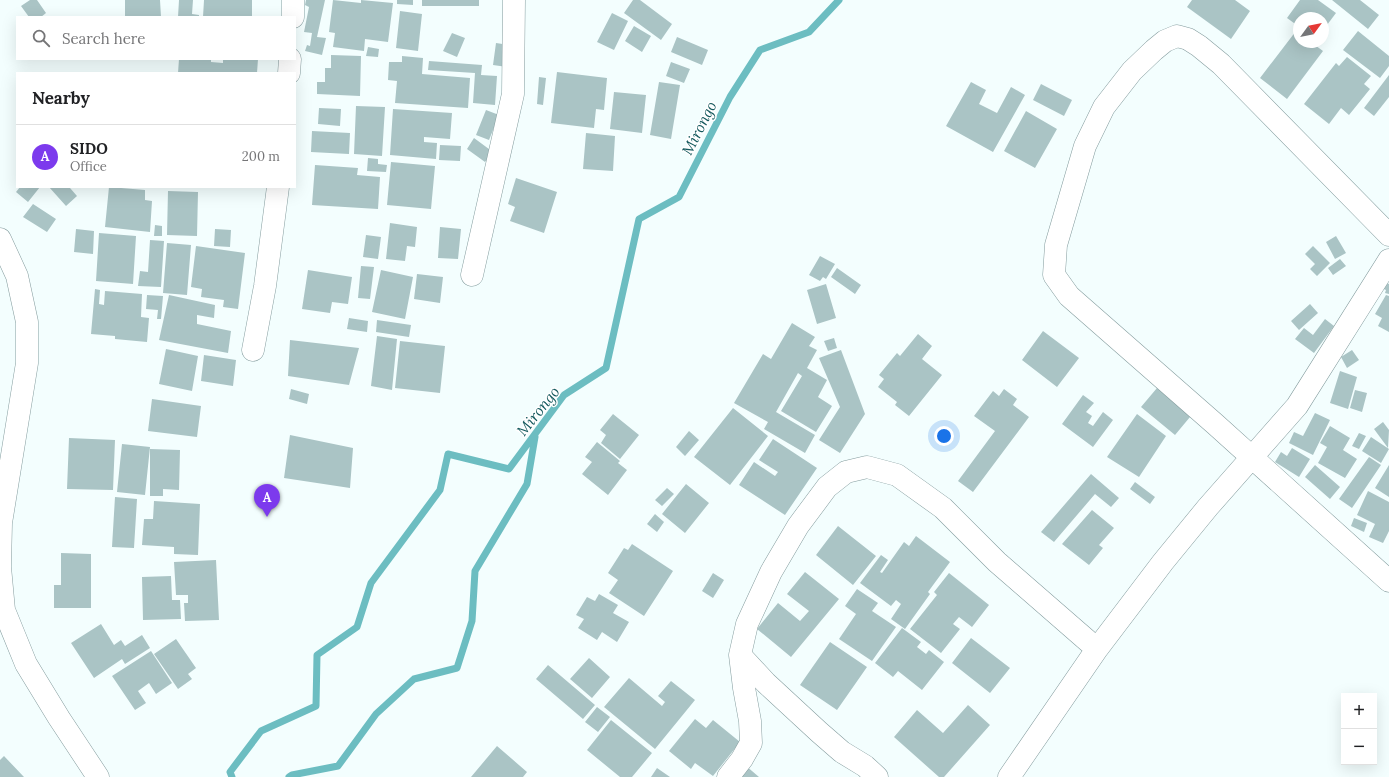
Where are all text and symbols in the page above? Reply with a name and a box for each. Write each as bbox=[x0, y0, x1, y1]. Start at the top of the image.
north arrow bbox=[1293, 12, 1329, 48]
search box bbox=[16, 16, 296, 60]
icon: search bbox=[30, 27, 52, 49]
text: Search here bbox=[62, 29, 145, 48]
text: Nearby bbox=[32, 87, 90, 109]
water label: Mirongo bbox=[677, 98, 721, 158]
text: SIDO bbox=[70, 139, 108, 158]
text: A bbox=[41, 148, 49, 165]
text: 200 m bbox=[242, 148, 280, 165]
text: Office bbox=[70, 158, 107, 175]
water label: Mirongo bbox=[512, 382, 564, 439]
your location bbox=[934, 426, 954, 446]
pin: A bbox=[254, 484, 280, 517]
map controls bbox=[1341, 693, 1377, 765]
button: + bbox=[1341, 693, 1377, 729]
button: − bbox=[1341, 729, 1377, 765]

